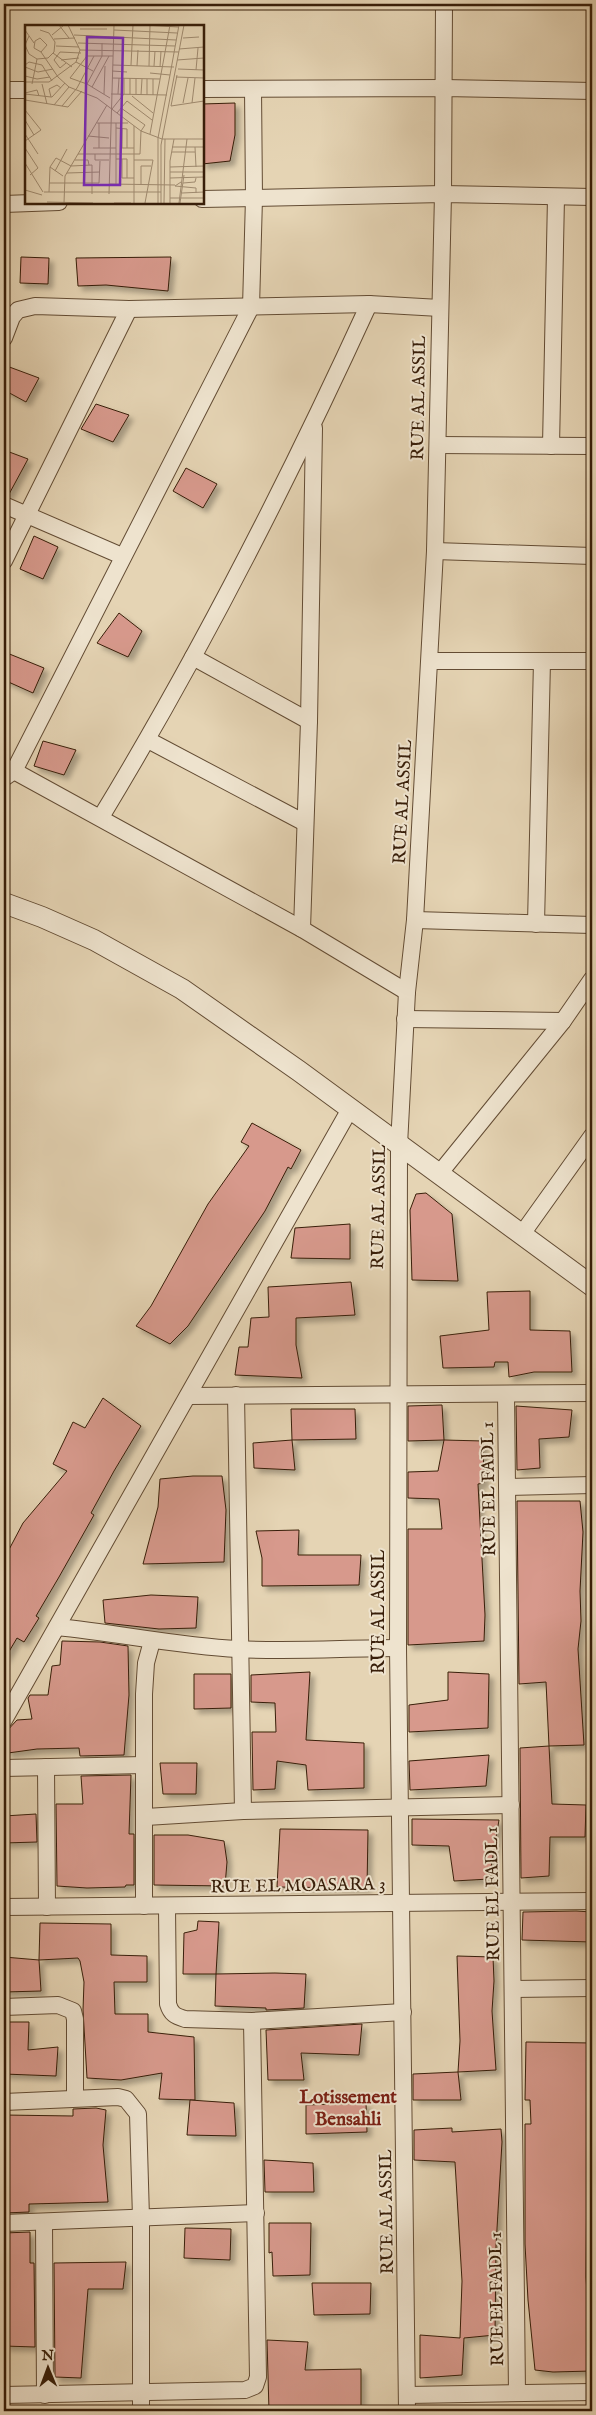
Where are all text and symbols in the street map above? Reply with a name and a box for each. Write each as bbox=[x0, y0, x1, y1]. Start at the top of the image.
inset map bbox=[25, 25, 204, 204]
street label: RUE AL ASSIL bbox=[407, 335, 432, 461]
street label: RUE AL ASSIL bbox=[389, 739, 418, 865]
street label: RUE AL ASSIL bbox=[367, 1144, 392, 1270]
street label: RUE EL FADL 1 bbox=[477, 1421, 502, 1556]
street label: RUE AL ASSIL bbox=[368, 1549, 391, 1674]
street label: RUE EL FADL 1 bbox=[481, 1826, 506, 1961]
street label: RUE EL MOASARA 3 bbox=[210, 1873, 386, 1900]
district label: Lotissement Bensahli bbox=[299, 2086, 397, 2132]
street label: RUE AL ASSIL bbox=[375, 2149, 400, 2275]
street label: RUE EL FADL 1 bbox=[485, 2231, 510, 2366]
north arrow bbox=[22, 2342, 72, 2392]
text: N bbox=[41, 2347, 54, 2365]

